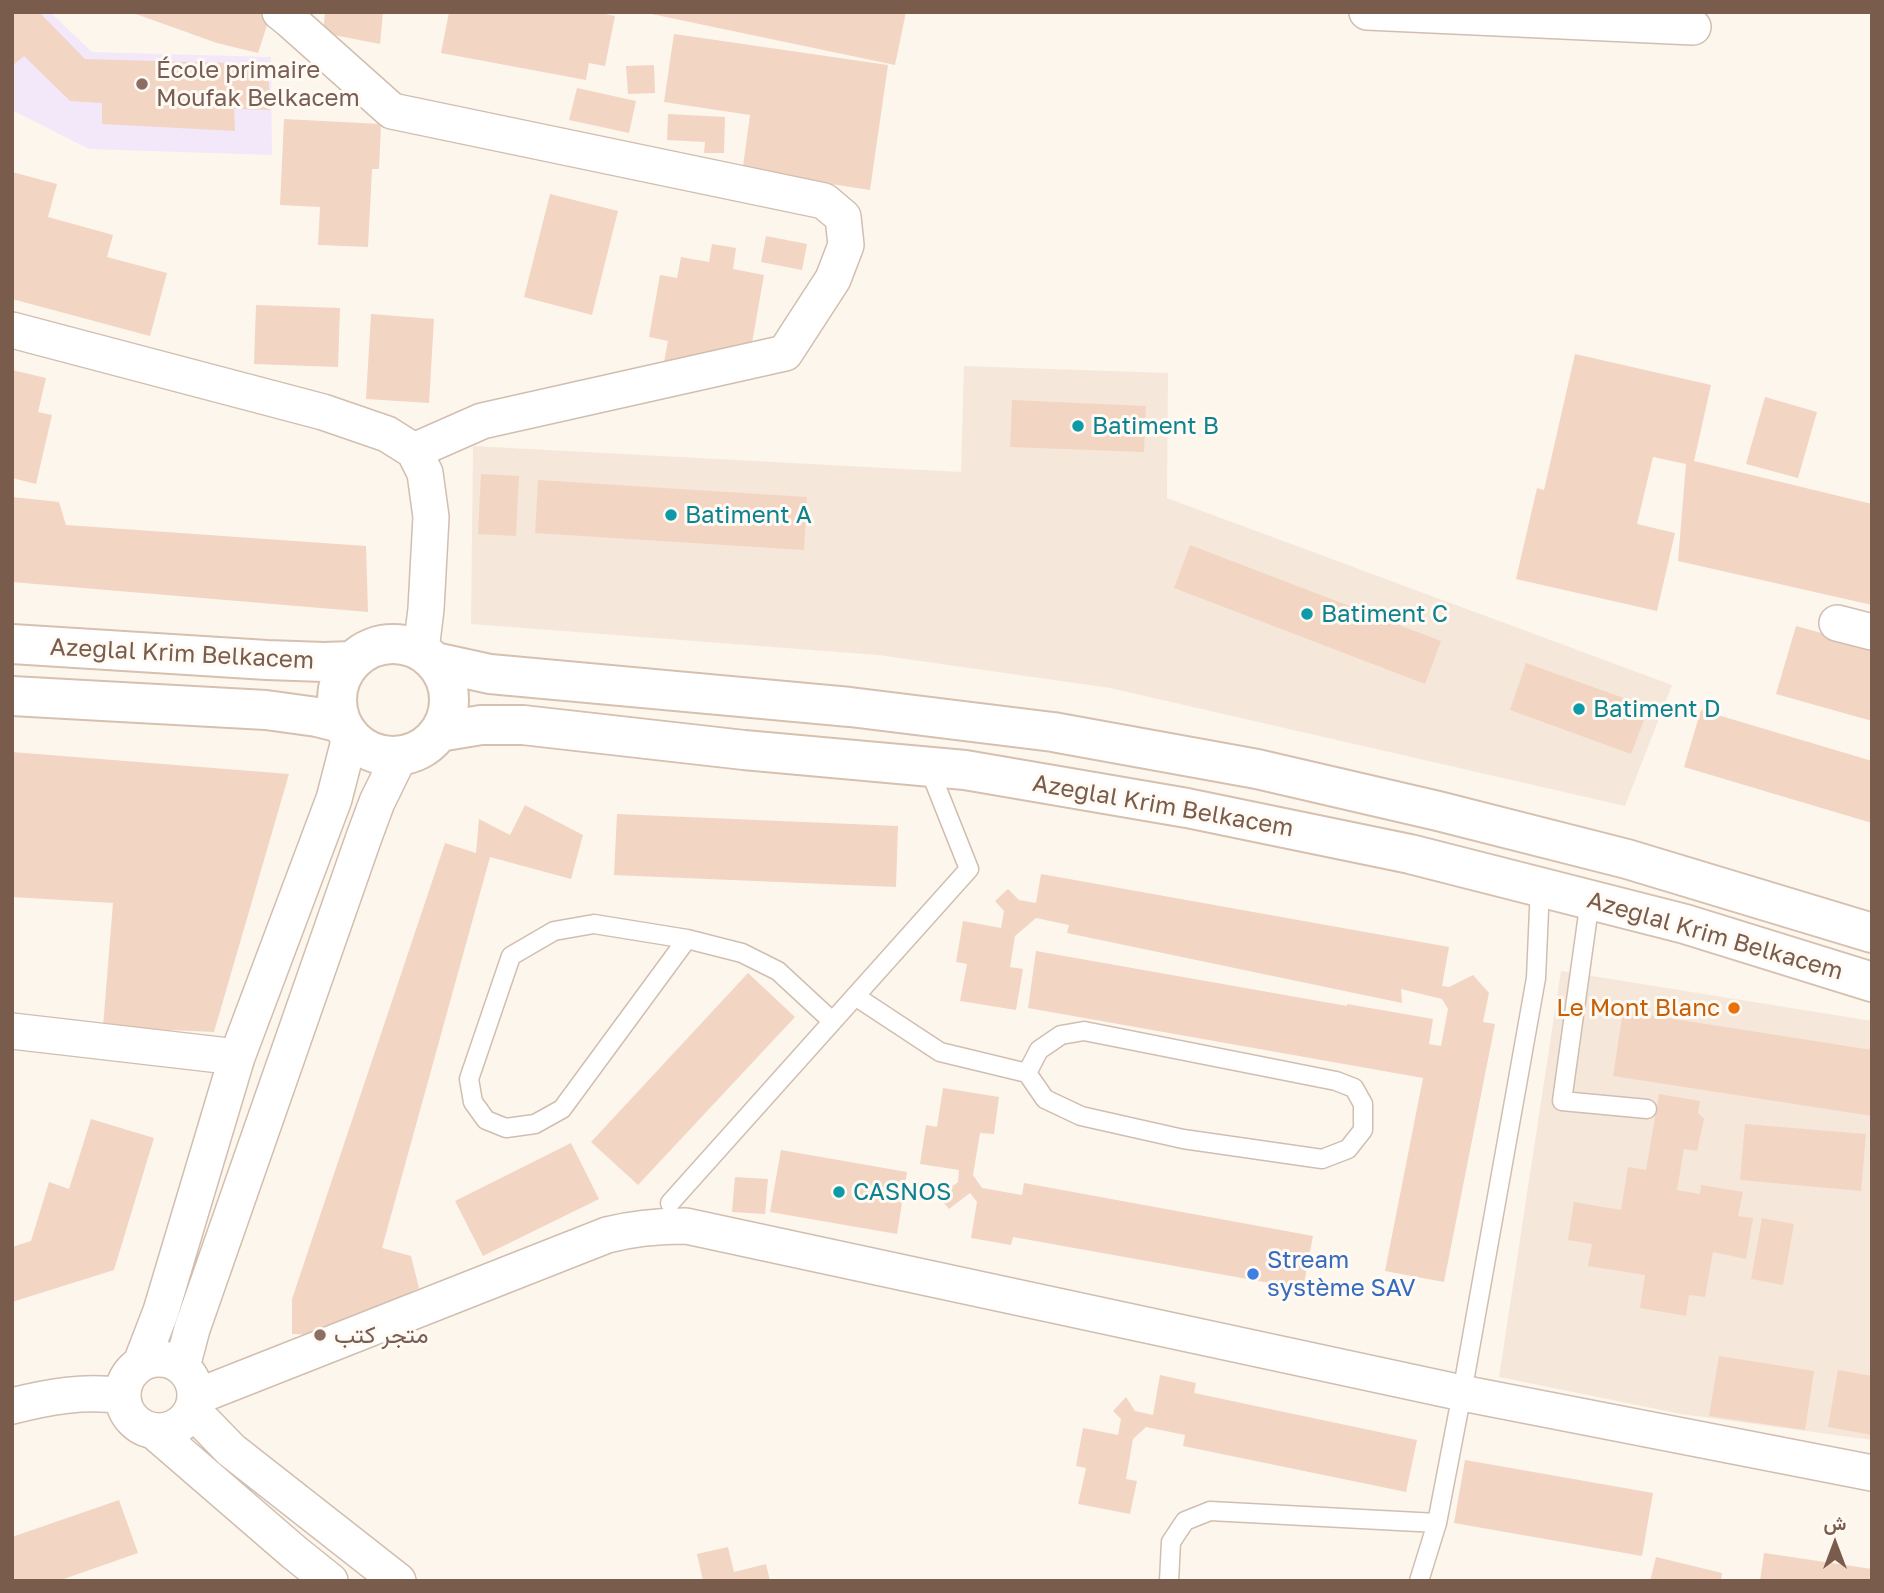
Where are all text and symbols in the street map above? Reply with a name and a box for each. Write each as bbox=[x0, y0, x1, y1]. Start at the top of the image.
place label: École primaire Moufak Belkacem bbox=[156, 56, 360, 112]
marker: École primaire Moufak Belkacem bbox=[134, 76, 150, 92]
place label: Batiment B bbox=[1092, 412, 1219, 440]
marker: Batiment B bbox=[1070, 418, 1086, 434]
place label: Batiment A bbox=[685, 501, 812, 529]
marker: Batiment A bbox=[663, 507, 679, 523]
place label: Batiment C bbox=[1321, 600, 1448, 628]
marker: Batiment C bbox=[1299, 606, 1315, 622]
street label: Azeglal Krim Belkacem bbox=[49, 633, 315, 675]
place label: Batiment D bbox=[1593, 695, 1721, 723]
marker: Batiment D bbox=[1571, 701, 1587, 717]
street label: Azeglal Krim Belkacem bbox=[1030, 769, 1296, 843]
street label: Azeglal Krim Belkacem bbox=[1584, 886, 1846, 986]
place label: Le Mont Blanc bbox=[1556, 994, 1720, 1022]
marker: Le Mont Blanc bbox=[1726, 1000, 1742, 1016]
place label: CASNOS bbox=[853, 1178, 951, 1206]
marker: CASNOS bbox=[831, 1184, 847, 1200]
place label: Stream système SAV bbox=[1267, 1246, 1416, 1302]
marker: Stream système SAV bbox=[1245, 1266, 1261, 1282]
place label: متجر كتب bbox=[334, 1321, 429, 1349]
marker: متجر كتب bbox=[312, 1327, 328, 1343]
north arrow bbox=[1800, 1509, 1870, 1579]
text: ش bbox=[1824, 1511, 1846, 1534]

